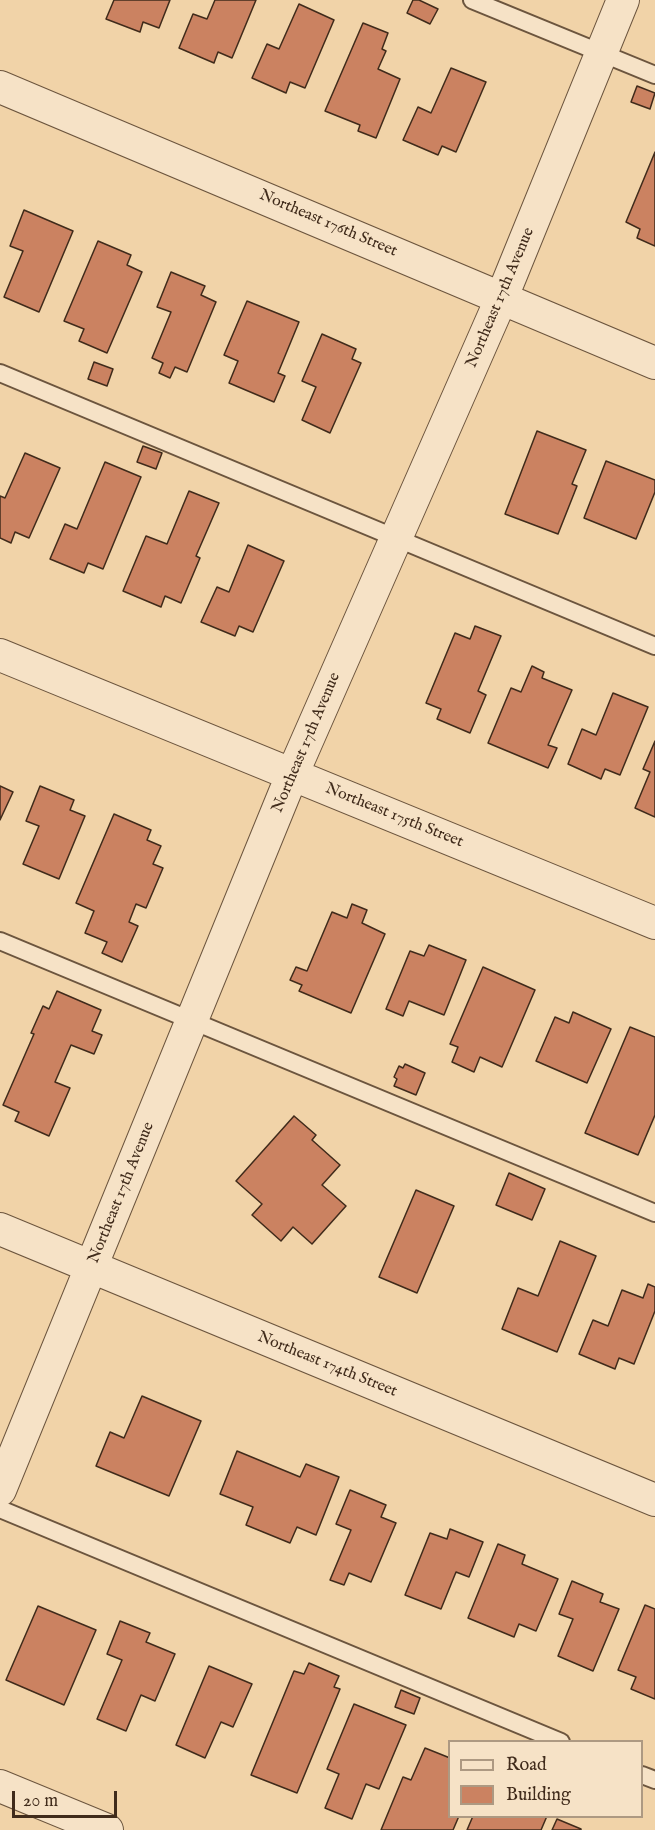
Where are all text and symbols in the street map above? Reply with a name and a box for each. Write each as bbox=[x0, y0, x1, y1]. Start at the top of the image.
street label: Northeast 176th Street bbox=[256, 186, 400, 262]
street label: Northeast 17th Avenue bbox=[463, 225, 539, 371]
street label: Northeast 17th Avenue bbox=[269, 670, 345, 816]
street label: Northeast 175th Street bbox=[322, 780, 466, 852]
street label: Northeast 17th Avenue bbox=[85, 1120, 159, 1266]
street label: Northeast 174th Street bbox=[254, 1328, 400, 1402]
legend bbox=[448, 1740, 643, 1818]
text: Road bbox=[506, 1754, 547, 1777]
scale bar bbox=[15, 1779, 120, 1817]
text: Building bbox=[506, 1784, 571, 1807]
text: 20 m bbox=[23, 1790, 58, 1813]

